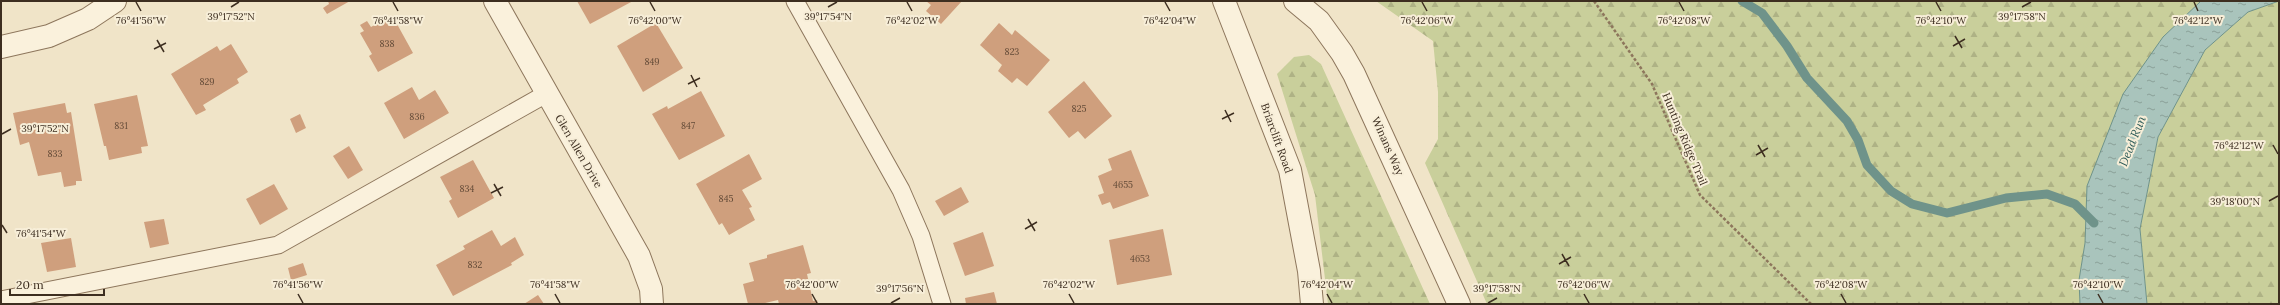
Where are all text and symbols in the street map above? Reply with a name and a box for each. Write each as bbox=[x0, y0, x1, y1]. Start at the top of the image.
text: 39°17'52"N bbox=[207, 10, 255, 23]
text: 39°17'54"N bbox=[804, 10, 852, 23]
text: 39°17'58"N bbox=[1998, 10, 2046, 23]
text: 76°41'56"W bbox=[116, 14, 167, 27]
text: 76°41'58"W bbox=[373, 14, 424, 27]
text: 76°42'00"W bbox=[629, 14, 682, 27]
text: 76°42'02"W bbox=[886, 14, 939, 27]
text: 76°42'04"W bbox=[1144, 14, 1197, 27]
text: 76°42'06"W bbox=[1401, 14, 1454, 27]
text: 76°42'08"W bbox=[1658, 14, 1711, 27]
text: 76°42'10"W bbox=[1916, 14, 1967, 27]
text: 76°42'12"W bbox=[2173, 14, 2224, 27]
house number: 838 bbox=[379, 38, 395, 49]
house number: 823 bbox=[1005, 46, 1019, 57]
house number: 849 bbox=[644, 56, 660, 67]
house number: 829 bbox=[199, 76, 215, 87]
street label: Hunting Ridge Trail bbox=[1659, 91, 1711, 187]
street label: Briarclift Road bbox=[1258, 101, 1296, 175]
house number: 825 bbox=[1072, 103, 1086, 114]
house number: 836 bbox=[409, 111, 425, 122]
street label: Glen Allen Drive bbox=[552, 112, 606, 190]
water label: Dead Run bbox=[2115, 113, 2149, 168]
street label: Winans Way bbox=[1369, 114, 1407, 178]
house number: 831 bbox=[114, 120, 128, 131]
house number: 847 bbox=[681, 120, 695, 131]
text: 39°17'52"N bbox=[21, 122, 69, 135]
text: 76°42'12"W bbox=[2214, 139, 2265, 152]
house number: 833 bbox=[47, 148, 63, 159]
house number: 4655 bbox=[1113, 179, 1133, 190]
house number: 834 bbox=[460, 183, 475, 194]
house number: 845 bbox=[719, 193, 734, 204]
text: 39°18'00"N bbox=[2210, 195, 2260, 208]
text: 76°41'54"W bbox=[16, 227, 67, 240]
house number: 4653 bbox=[1130, 253, 1150, 264]
house number: 832 bbox=[468, 259, 483, 270]
scale bar bbox=[10, 271, 104, 297]
text: 20 m bbox=[16, 277, 44, 292]
text: 76°41'56"W bbox=[273, 278, 324, 291]
text: 76°41'58"W bbox=[530, 278, 581, 291]
text: 76°42'00"W bbox=[786, 278, 839, 291]
text: 76°42'02"W bbox=[1043, 278, 1096, 291]
text: 76°42'04"W bbox=[1301, 278, 1354, 291]
text: 76°42'06"W bbox=[1558, 278, 1611, 291]
text: 76°42'08"W bbox=[1815, 278, 1868, 291]
text: 76°42'10"W bbox=[2073, 278, 2124, 291]
text: 39°17'56"N bbox=[876, 282, 924, 295]
text: 39°17'58"N bbox=[1473, 282, 1521, 295]

